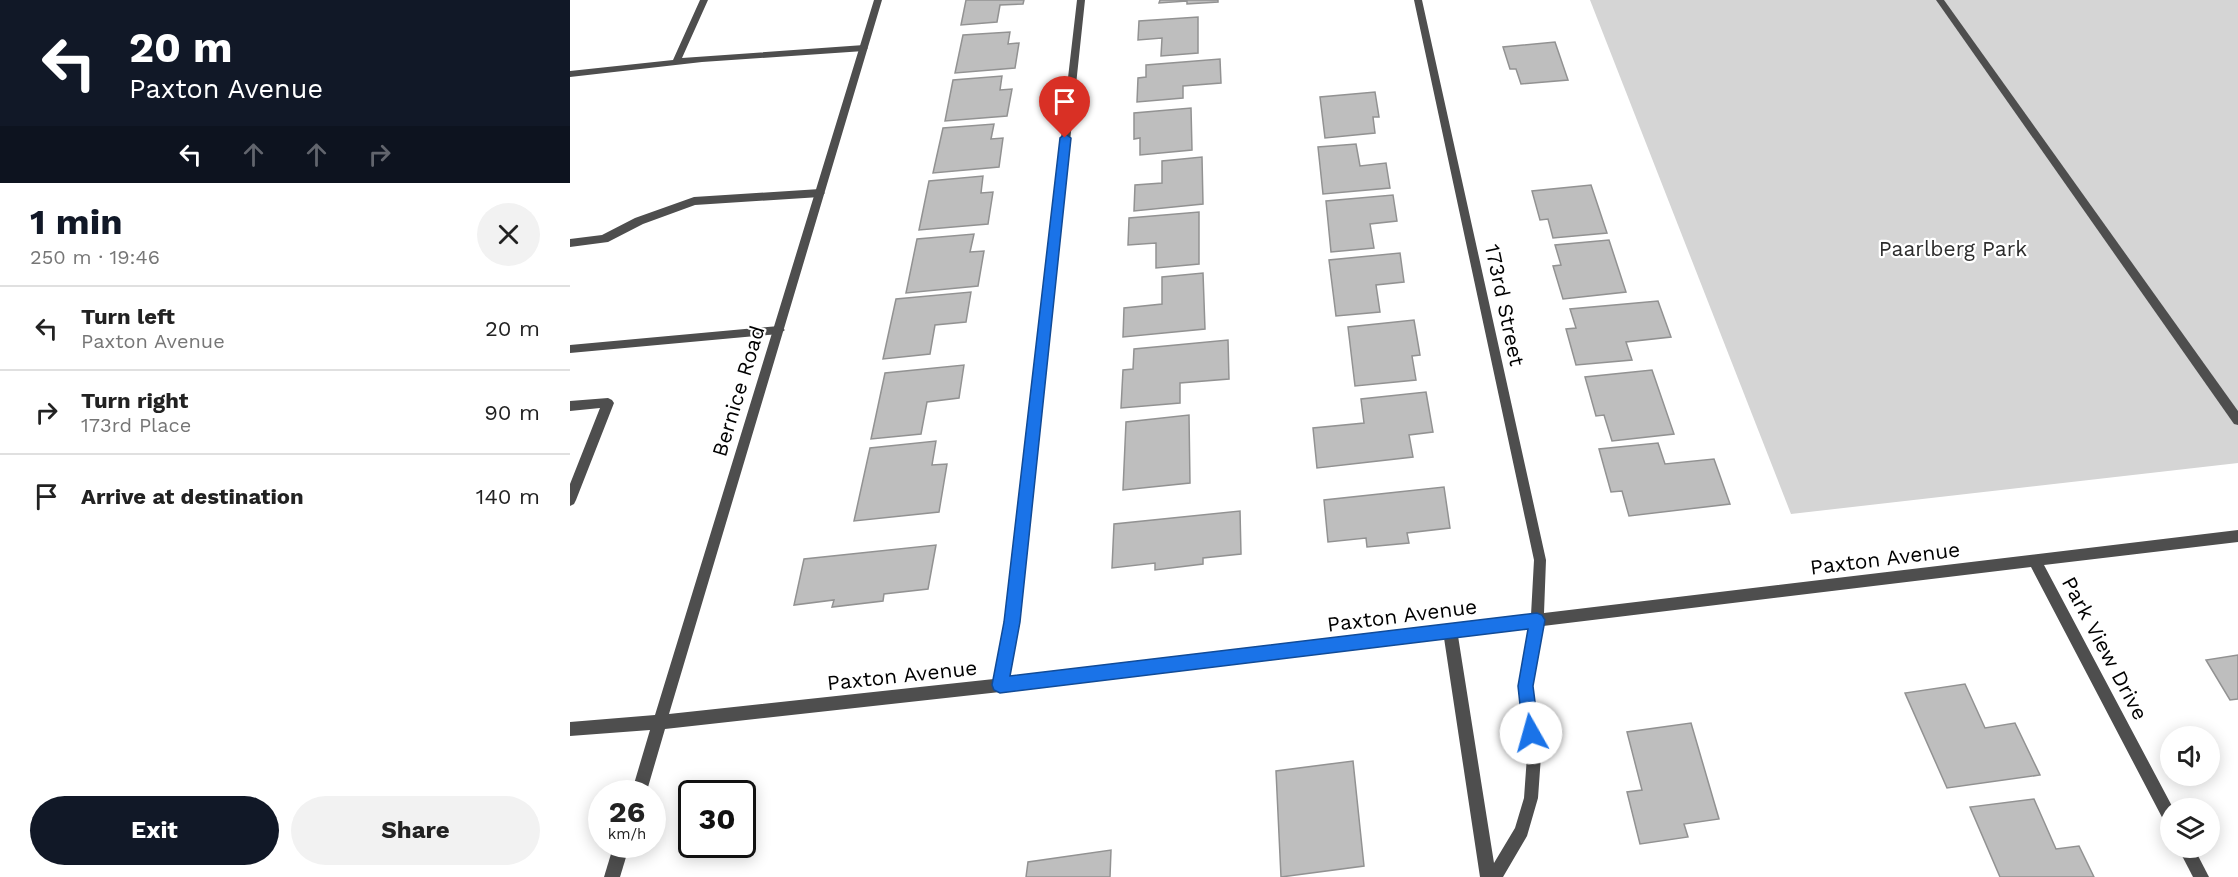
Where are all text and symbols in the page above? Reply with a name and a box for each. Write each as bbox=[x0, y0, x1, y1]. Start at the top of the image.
text: 20 m bbox=[129, 23, 233, 72]
icon: left bbox=[30, 24, 108, 102]
text: Paxton Avenue bbox=[129, 73, 323, 105]
pin bbox=[1039, 76, 1090, 138]
icon: arrive bbox=[1048, 85, 1081, 118]
icon: left bbox=[174, 138, 207, 171]
icon: ahead bbox=[237, 138, 270, 171]
icon: ahead bbox=[300, 138, 333, 171]
icon: right bbox=[363, 138, 396, 171]
text: 1 min bbox=[30, 201, 122, 243]
button: close bbox=[477, 203, 540, 266]
park label: Paarlberg Park bbox=[1879, 236, 2027, 261]
street label: 173rd Street bbox=[1480, 242, 1530, 368]
text: 250 m · 19:46 bbox=[30, 245, 160, 269]
text: Turn left bbox=[81, 304, 175, 329]
icon: left bbox=[30, 312, 63, 345]
text: 20 m bbox=[485, 316, 540, 341]
street label: Bernice Road bbox=[706, 323, 770, 459]
text: Paxton Avenue bbox=[81, 329, 225, 353]
text: Turn right bbox=[81, 388, 188, 413]
icon: right bbox=[30, 396, 63, 429]
text: 90 m bbox=[484, 400, 540, 425]
text: 173rd Place bbox=[81, 413, 191, 437]
icon: arrive bbox=[30, 480, 63, 513]
text: Arrive at destination bbox=[81, 484, 304, 509]
text: 140 m bbox=[476, 484, 540, 509]
street label: Paxton Avenue bbox=[1809, 536, 1961, 580]
street label: Park View Drive bbox=[2057, 572, 2153, 724]
street label: Paxton Avenue bbox=[1326, 593, 1478, 637]
street label: Paxton Avenue bbox=[826, 655, 978, 695]
position arrow bbox=[1499, 701, 1563, 765]
map controls bbox=[2160, 726, 2220, 858]
button: sound bbox=[2160, 726, 2220, 786]
speed limit sign: 30 bbox=[678, 780, 756, 858]
text: 26 bbox=[609, 794, 645, 829]
button: Exit bbox=[30, 796, 279, 865]
button: Share bbox=[291, 796, 540, 865]
button: layers bbox=[2160, 798, 2220, 858]
text: km/h bbox=[608, 825, 646, 843]

